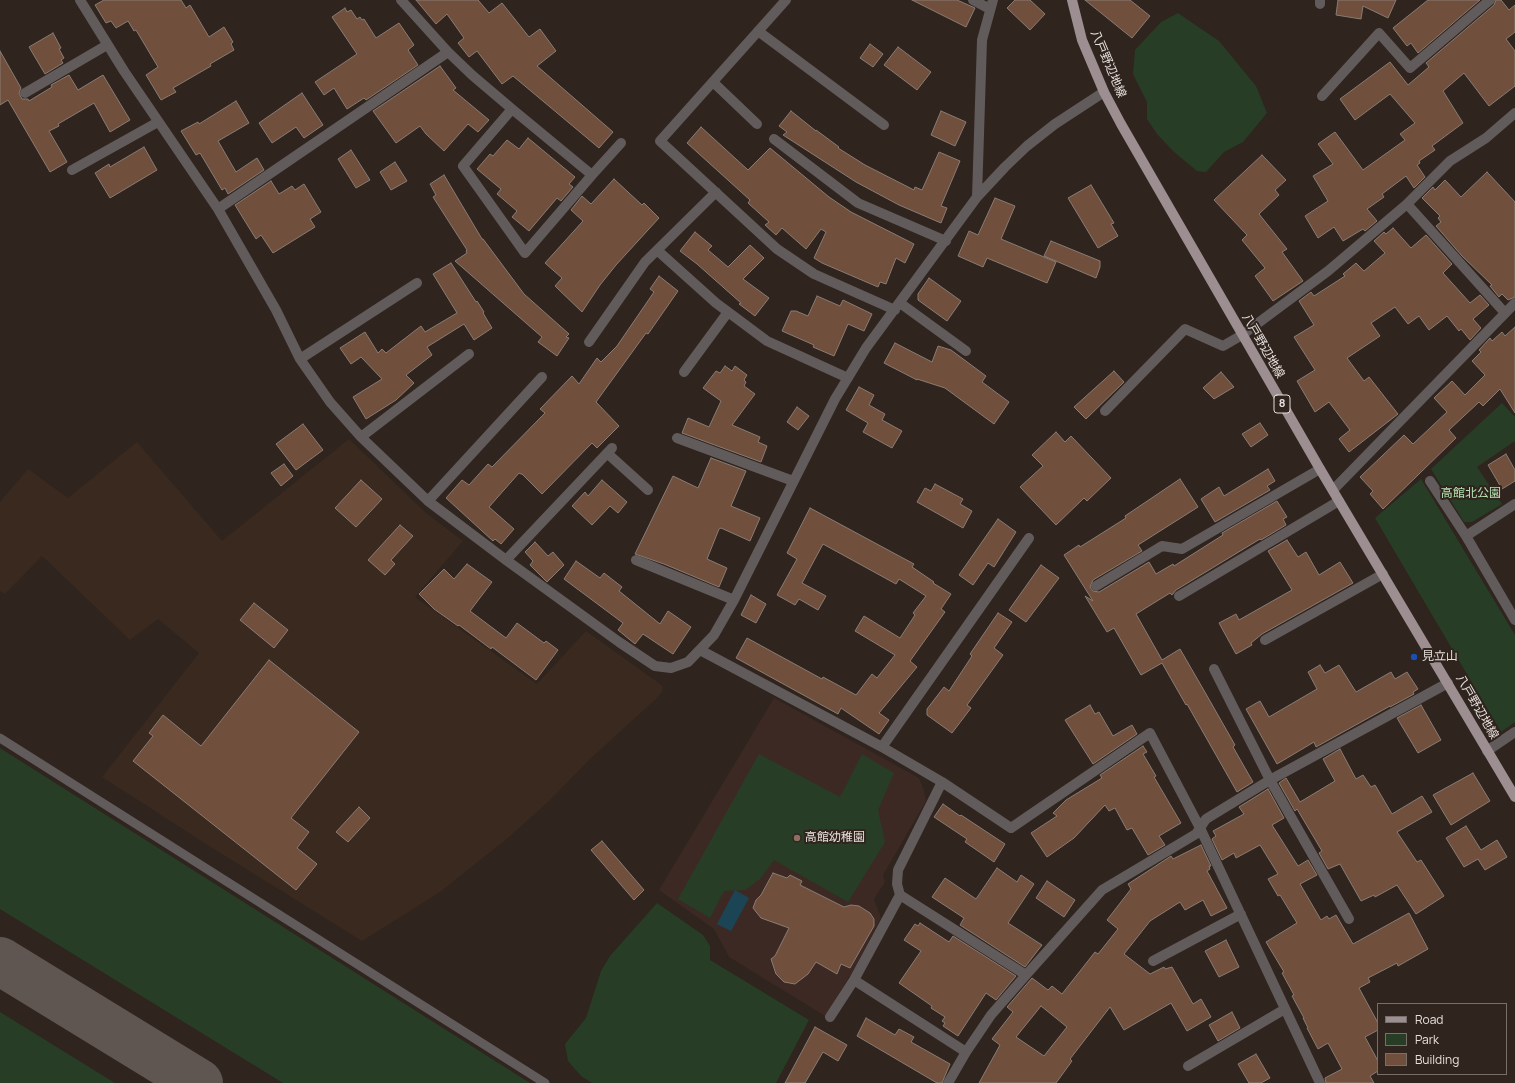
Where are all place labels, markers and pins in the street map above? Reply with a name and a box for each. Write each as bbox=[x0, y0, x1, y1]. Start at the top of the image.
place label: 見立山 bbox=[1422, 650, 1458, 664]
marker: 見立山 bbox=[1409, 652, 1419, 662]
place label: 高館幼稚園 bbox=[805, 831, 865, 845]
marker: 高館幼稚園 bbox=[792, 833, 802, 843]

